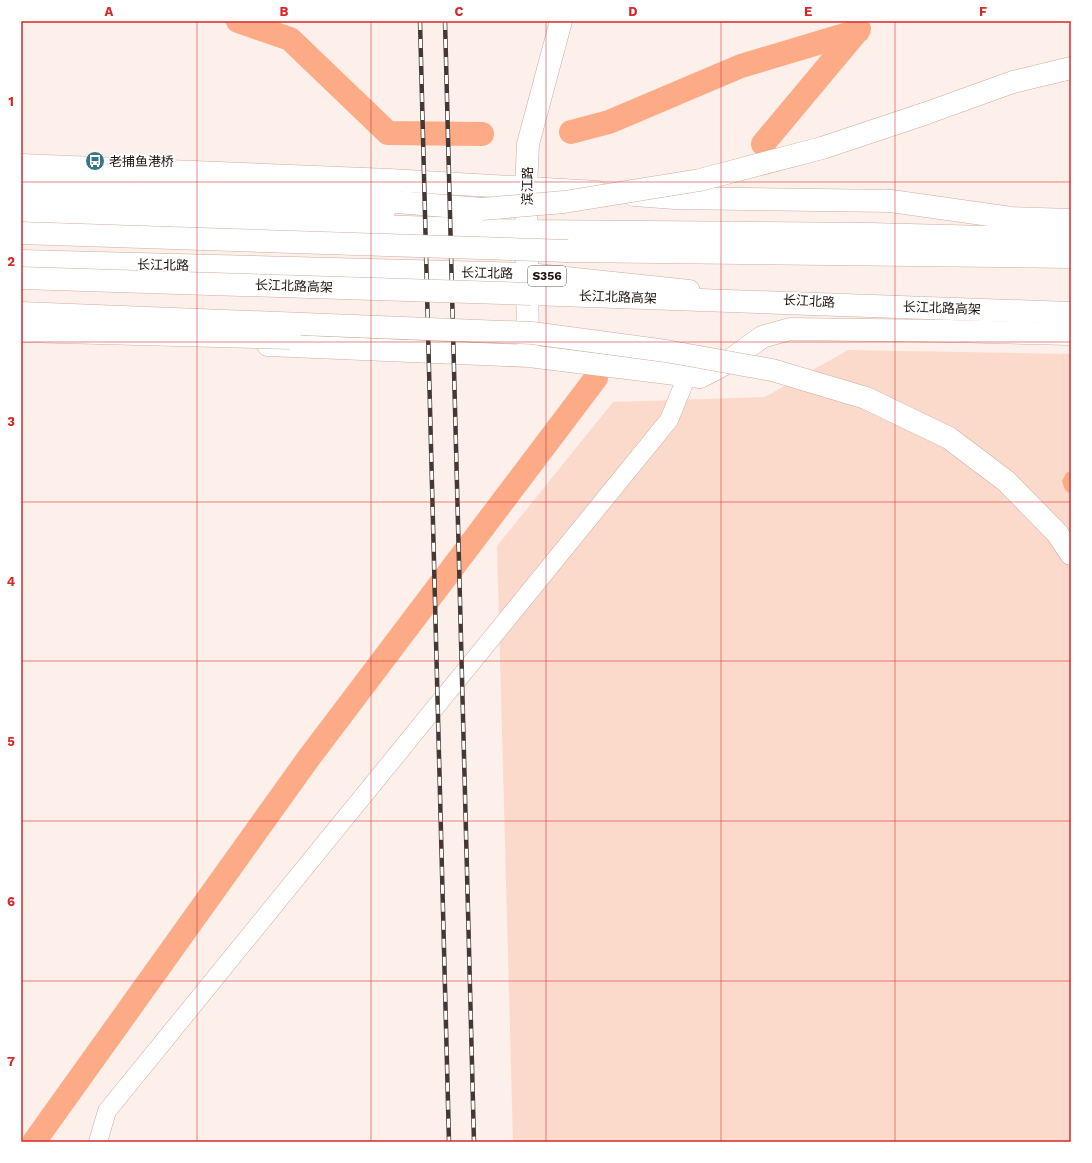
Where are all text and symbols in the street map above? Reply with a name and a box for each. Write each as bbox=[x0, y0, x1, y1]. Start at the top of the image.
text: A bbox=[105, 4, 114, 19]
text: B bbox=[280, 4, 289, 19]
text: C bbox=[455, 4, 464, 19]
text: D bbox=[628, 4, 638, 19]
text: E bbox=[804, 4, 812, 19]
text: F bbox=[979, 4, 987, 19]
text: 1 bbox=[8, 94, 14, 109]
bus stop icon: 老捕鱼港桥 bbox=[84, 150, 106, 172]
place label: 老捕鱼港桥 bbox=[109, 154, 174, 169]
street label: 滨江路 bbox=[520, 166, 535, 206]
text: 2 bbox=[7, 254, 15, 269]
street label: 长江北路 bbox=[137, 257, 189, 273]
street label: 长江北路 bbox=[461, 265, 513, 281]
road number: S356 bbox=[528, 266, 566, 286]
street label: 长江北路高架 bbox=[255, 277, 333, 295]
street label: 长江北路高架 bbox=[579, 288, 657, 306]
street label: 长江北路 bbox=[783, 292, 835, 310]
street label: 长江北路高架 bbox=[903, 299, 981, 317]
text: 3 bbox=[7, 414, 15, 429]
text: 4 bbox=[7, 574, 16, 589]
text: 5 bbox=[7, 734, 15, 749]
text: 6 bbox=[7, 894, 15, 909]
text: 7 bbox=[7, 1054, 15, 1069]

